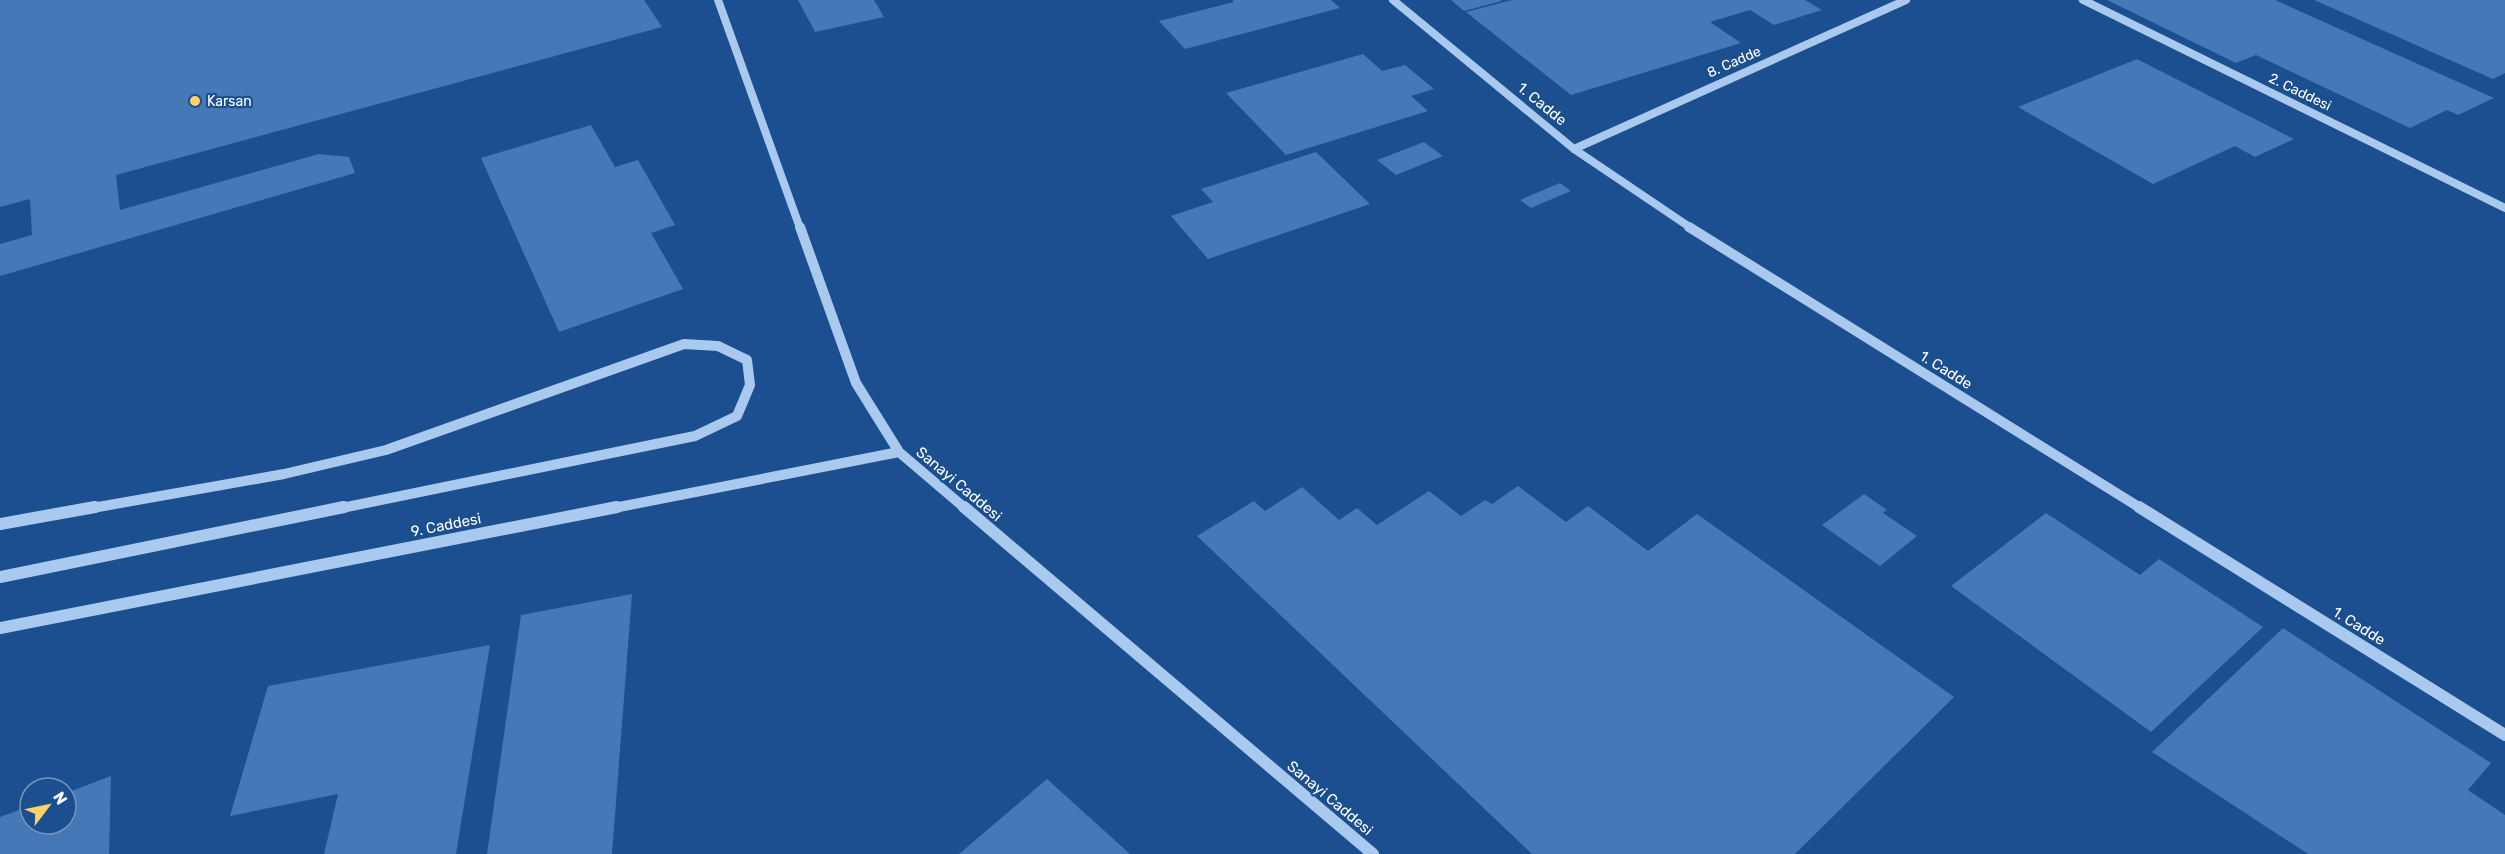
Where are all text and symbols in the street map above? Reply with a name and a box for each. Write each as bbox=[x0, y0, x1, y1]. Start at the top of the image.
street label: 8. Cadde bbox=[1704, 43, 1764, 81]
street label: 2. Caddesi bbox=[2266, 70, 2334, 114]
street label: 1. Cadde bbox=[1514, 79, 1570, 129]
place label: Karsan bbox=[207, 93, 252, 110]
marker: Karsan bbox=[188, 94, 202, 108]
street label: 1. Cadde bbox=[1916, 347, 1976, 393]
street label: Sanayi Caddesi bbox=[913, 443, 1005, 525]
street label: 9. Caddesi bbox=[409, 509, 483, 541]
street label: 1. Cadde bbox=[2329, 603, 2389, 649]
street label: Sanayi Caddesi bbox=[1284, 757, 1376, 839]
north arrow bbox=[18, 776, 78, 836]
text: N bbox=[49, 788, 71, 808]

